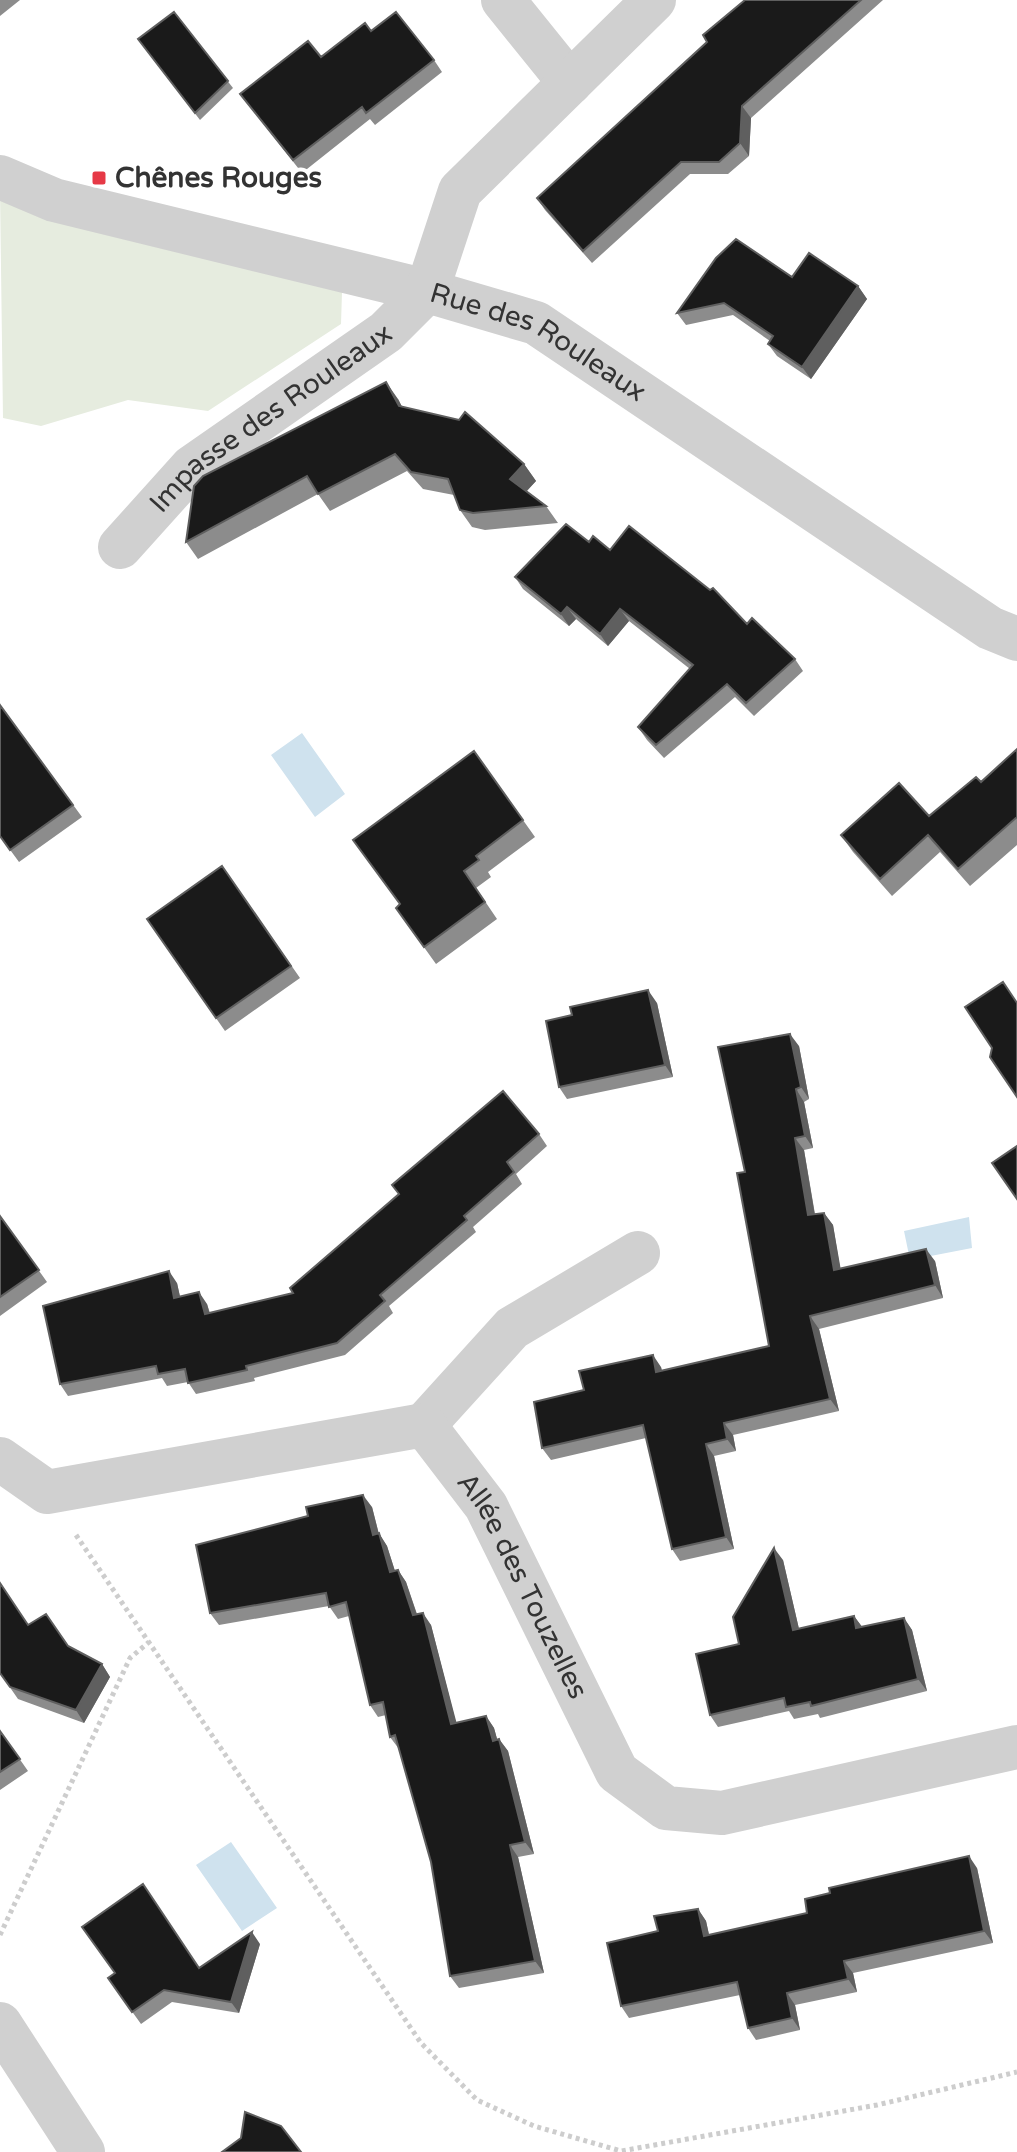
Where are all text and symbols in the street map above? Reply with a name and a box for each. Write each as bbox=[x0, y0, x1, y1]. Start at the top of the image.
place label: Chênes Rouges bbox=[115, 161, 322, 195]
marker: Chênes Rouges bbox=[90, 169, 108, 187]
street label: Rue des Rouleaux bbox=[426, 276, 653, 409]
street label: Impasse des Rouleaux bbox=[142, 316, 399, 520]
street label: Allée des Touzelles bbox=[450, 1466, 595, 1704]

